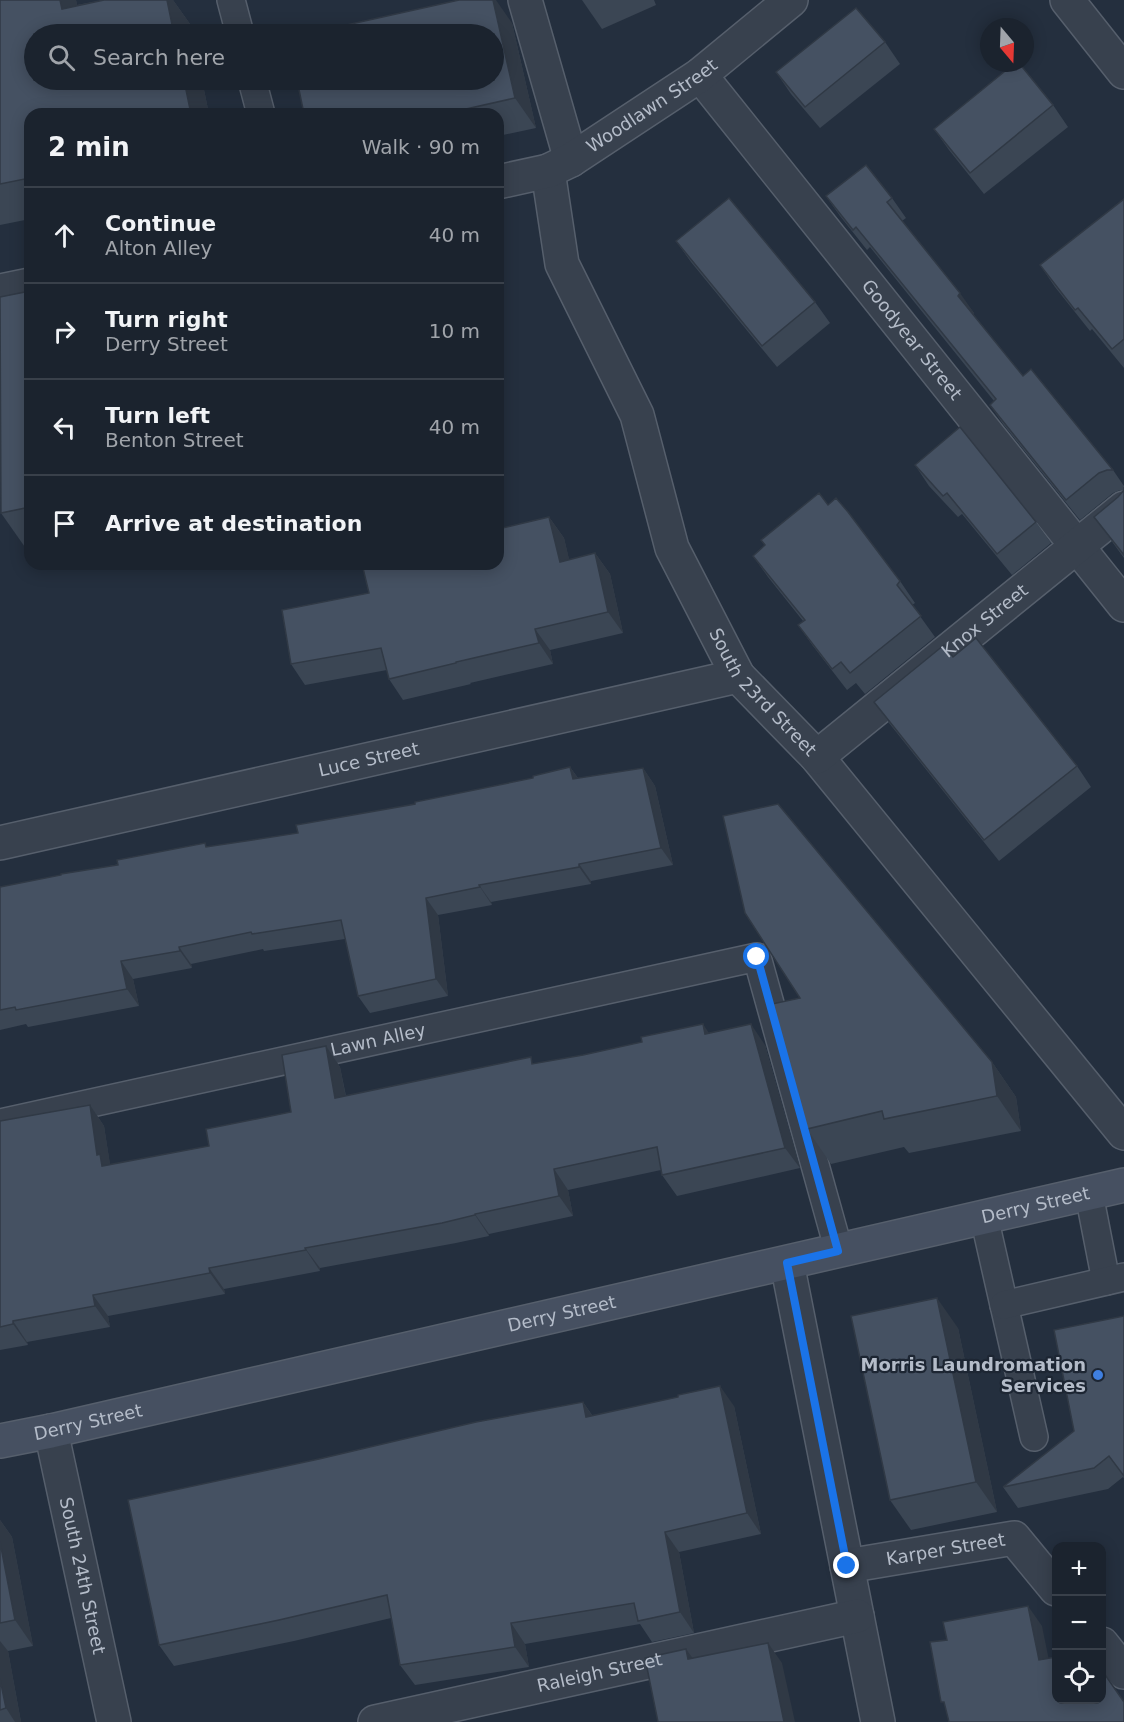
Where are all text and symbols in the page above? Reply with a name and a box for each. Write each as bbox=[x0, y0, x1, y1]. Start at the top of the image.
north arrow bbox=[980, 18, 1034, 72]
search box bbox=[24, 24, 504, 90]
icon: search bbox=[45, 41, 78, 74]
text: Search here bbox=[93, 45, 225, 70]
street label: Woodlawn Street bbox=[582, 54, 721, 157]
text: 2 min bbox=[48, 132, 130, 162]
text: Walk · 90 m bbox=[362, 135, 480, 159]
text: Continue bbox=[105, 211, 216, 236]
icon: ahead bbox=[48, 219, 81, 252]
text: 40 m bbox=[429, 223, 480, 247]
text: Alton Alley bbox=[105, 236, 212, 260]
street label: Goodyear Street bbox=[858, 275, 967, 404]
text: Turn right bbox=[105, 307, 228, 332]
icon: right bbox=[48, 315, 81, 348]
text: 10 m bbox=[429, 319, 480, 343]
text: Derry Street bbox=[105, 332, 228, 356]
text: Turn left bbox=[105, 403, 210, 428]
icon: left bbox=[48, 411, 81, 444]
text: 40 m bbox=[429, 415, 480, 439]
text: Benton Street bbox=[105, 428, 244, 452]
icon: arrive bbox=[48, 507, 81, 540]
text: Arrive at destination bbox=[105, 511, 362, 536]
street label: Knox Street bbox=[937, 579, 1032, 662]
street label: South 23rd Street bbox=[705, 625, 821, 760]
street label: Luce Street bbox=[316, 738, 421, 781]
route start bbox=[743, 943, 769, 969]
street label: Lawn Alley bbox=[328, 1019, 428, 1060]
street label: Derry Street bbox=[979, 1182, 1092, 1227]
street label: Derry Street bbox=[505, 1291, 618, 1336]
place label: Morris Laundromation Services bbox=[861, 1354, 1086, 1396]
marker: Morris Laundromation Services bbox=[1091, 1368, 1105, 1382]
street label: Derry Street bbox=[32, 1399, 144, 1444]
street label: South 24th Street bbox=[56, 1495, 110, 1656]
street label: Karper Street bbox=[884, 1529, 1007, 1569]
map controls bbox=[1052, 1542, 1106, 1704]
button: + bbox=[1052, 1542, 1106, 1596]
route end bbox=[833, 1552, 859, 1578]
button: − bbox=[1052, 1596, 1106, 1650]
street label: Raleigh Street bbox=[535, 1648, 664, 1696]
button: locate bbox=[1052, 1650, 1106, 1704]

